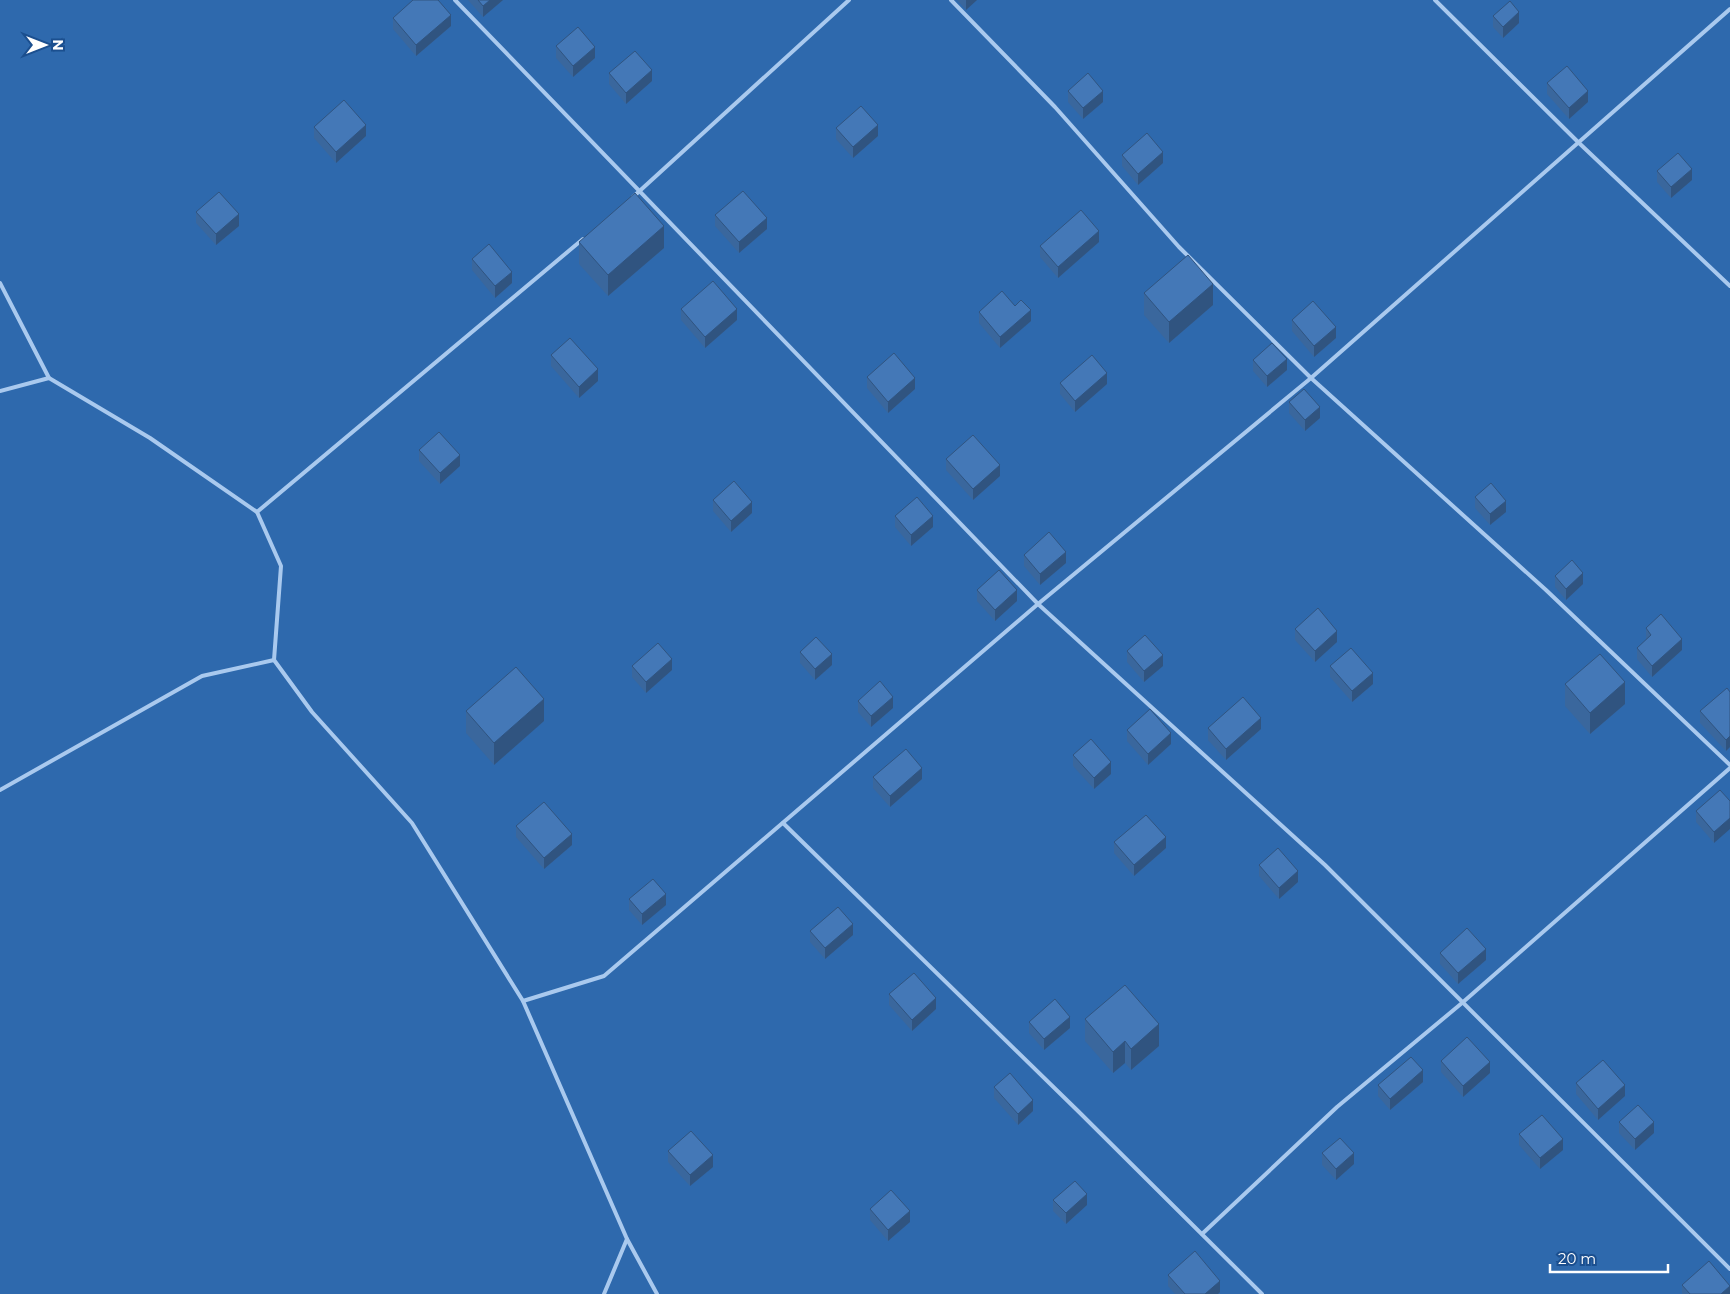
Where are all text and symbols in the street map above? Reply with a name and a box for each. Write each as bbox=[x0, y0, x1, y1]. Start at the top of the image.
north arrow bbox=[20, 20, 70, 70]
text: N bbox=[49, 39, 67, 51]
scale bar bbox=[1550, 1242, 1668, 1274]
text: 20 m bbox=[1558, 1249, 1596, 1268]

